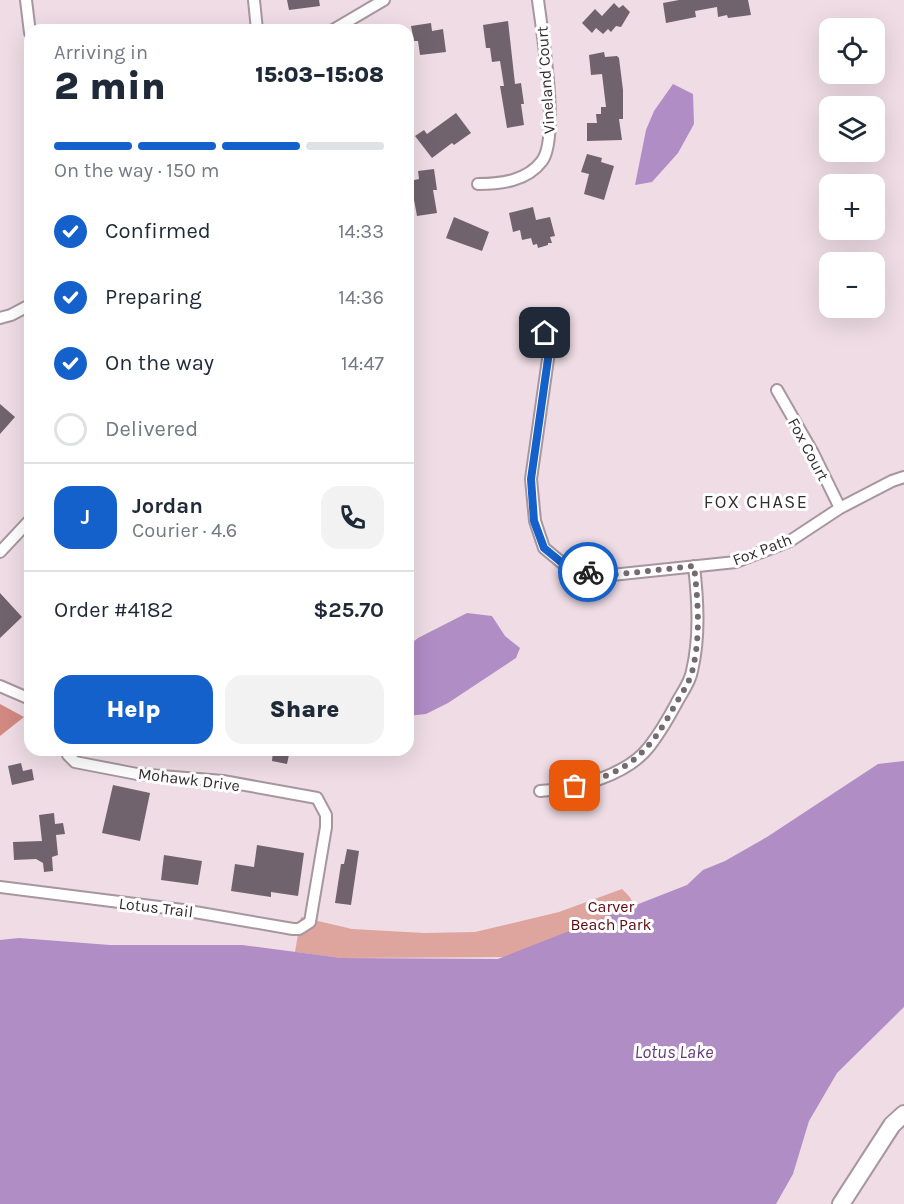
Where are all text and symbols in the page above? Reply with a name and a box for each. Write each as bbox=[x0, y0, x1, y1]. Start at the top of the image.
map controls bbox=[819, 18, 885, 318]
button: locate bbox=[819, 18, 885, 84]
street label: Vineland Court bbox=[532, 25, 559, 134]
text: Arriving in bbox=[54, 41, 148, 64]
text: 15:03–15:08 bbox=[255, 62, 384, 88]
text: 2 min bbox=[54, 63, 166, 109]
button: layers bbox=[819, 96, 885, 162]
text: On the way · 150 m bbox=[54, 159, 219, 182]
button: + bbox=[819, 174, 885, 240]
icon: check bbox=[54, 215, 87, 248]
text: Confirmed bbox=[105, 218, 211, 244]
text: 14:33 bbox=[338, 220, 384, 243]
button: − bbox=[819, 252, 885, 318]
icon: check bbox=[54, 281, 87, 314]
text: Preparing bbox=[105, 284, 202, 310]
text: 14:36 bbox=[338, 286, 384, 309]
pin bbox=[519, 307, 570, 358]
icon: home bbox=[528, 316, 561, 349]
icon: check bbox=[54, 347, 87, 380]
text: On the way bbox=[105, 350, 214, 376]
text: 14:47 bbox=[341, 352, 384, 375]
street label: Fox Court bbox=[784, 414, 833, 484]
text: Delivered bbox=[105, 416, 198, 442]
button: phone bbox=[321, 486, 384, 549]
district label: FOX CHASE bbox=[704, 491, 808, 513]
text: Jordan bbox=[132, 493, 203, 519]
text: J bbox=[81, 504, 90, 530]
text: Courier · 4.6 bbox=[132, 519, 237, 542]
street label: Fox Path bbox=[730, 529, 795, 569]
courier bbox=[558, 542, 618, 602]
icon: bike bbox=[572, 556, 605, 589]
text: Order #4182 bbox=[54, 597, 173, 623]
text: $25.70 bbox=[313, 597, 384, 623]
button: Help bbox=[54, 675, 213, 744]
button: Share bbox=[225, 675, 384, 744]
pin bbox=[549, 760, 600, 811]
street label: Mohawk Drive bbox=[137, 764, 241, 795]
icon: bag bbox=[558, 769, 591, 802]
street label: Lotus Trail bbox=[118, 894, 194, 921]
park label: Carver Beach Park bbox=[570, 897, 652, 934]
water label: Lotus Lake bbox=[635, 1041, 713, 1063]

